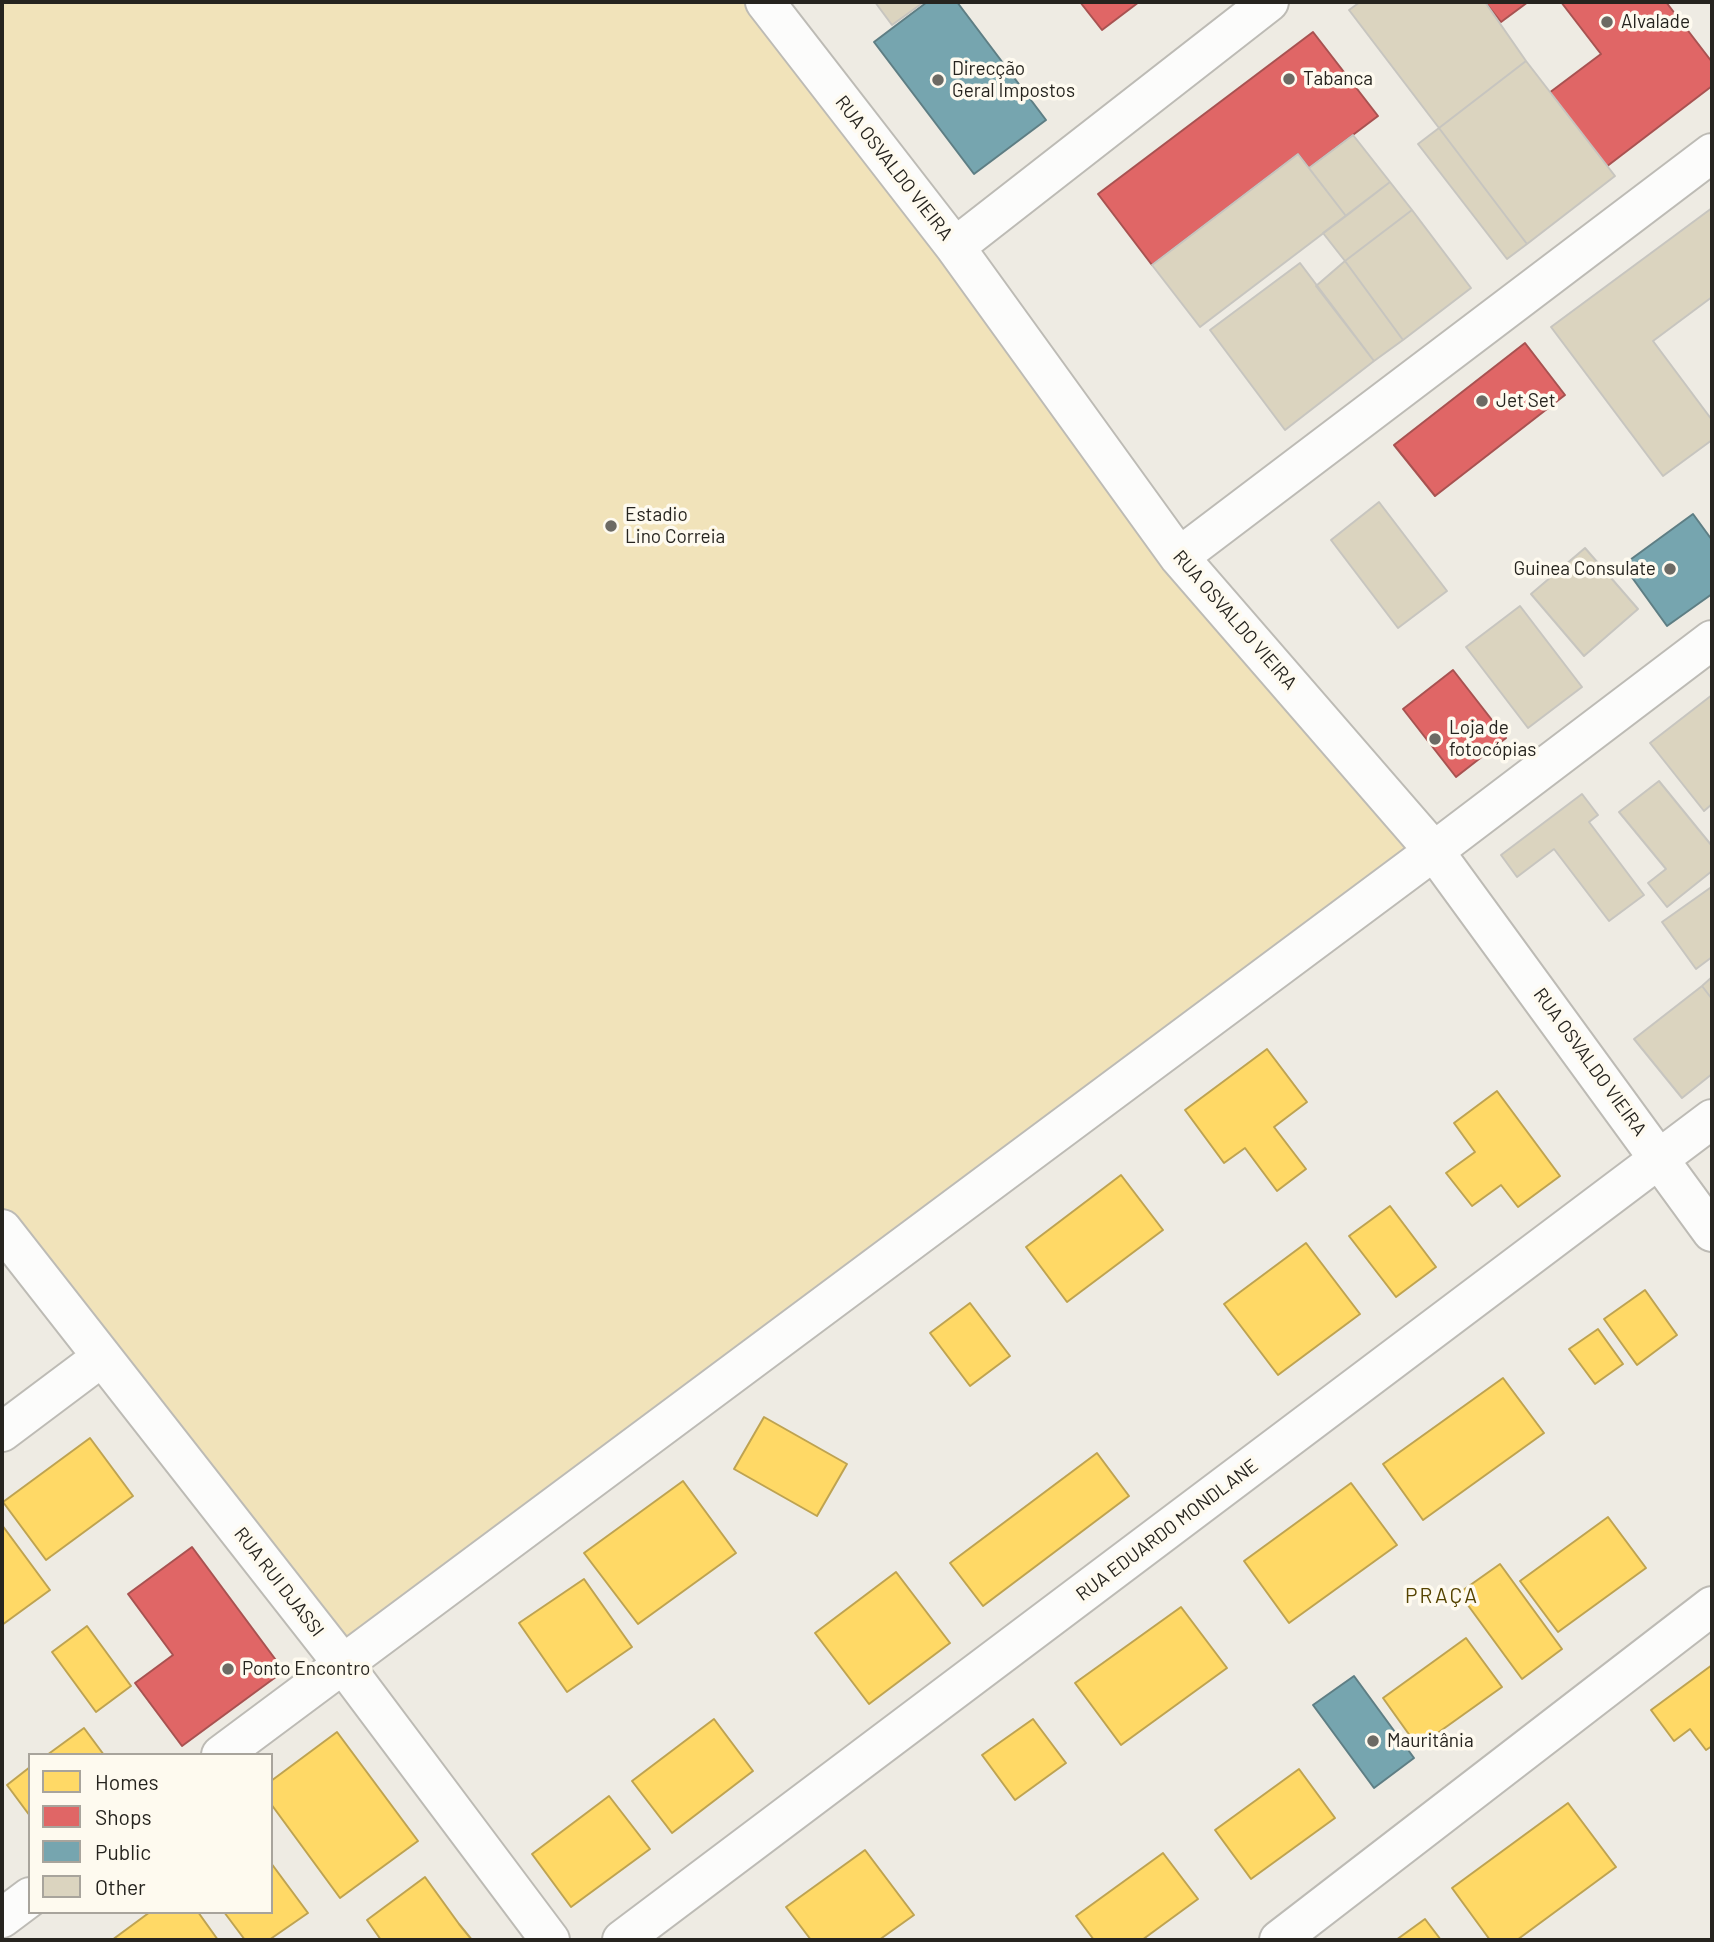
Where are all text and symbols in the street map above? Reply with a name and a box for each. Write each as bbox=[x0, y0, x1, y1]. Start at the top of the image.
place label: Alvalade bbox=[1621, 11, 1690, 33]
marker: Alvalade bbox=[1599, 14, 1615, 30]
place label: Direcção Geral Impostos bbox=[952, 58, 1075, 102]
place label: Tabanca bbox=[1303, 68, 1373, 90]
marker: Tabanca bbox=[1281, 71, 1297, 87]
marker: Direcção Geral Impostos bbox=[930, 72, 946, 88]
street label: RUA OSVALDO VIEIRA bbox=[830, 91, 958, 245]
place label: Jet Set bbox=[1496, 390, 1556, 412]
marker: Jet Set bbox=[1474, 393, 1490, 409]
place label: Estadio Lino Correia bbox=[625, 504, 725, 548]
marker: Estadio Lino Correia bbox=[603, 518, 619, 534]
street label: RUA OSVALDO VIEIRA bbox=[1168, 546, 1302, 694]
place label: Guinea Consulate bbox=[1513, 558, 1656, 580]
marker: Guinea Consulate bbox=[1662, 561, 1678, 577]
place label: Loja de fotocópias bbox=[1449, 717, 1536, 761]
marker: Loja de fotocópias bbox=[1427, 731, 1443, 747]
street label: RUA OSVALDO VIEIRA bbox=[1529, 984, 1651, 1140]
street label: RUA EDUARDO MONDLANE bbox=[1072, 1454, 1262, 1606]
street label: RUA RUI DJASSI bbox=[229, 1523, 329, 1641]
district label: PRAÇA bbox=[1406, 1583, 1478, 1609]
place label: Ponto Encontro bbox=[242, 1658, 370, 1680]
marker: Ponto Encontro bbox=[220, 1661, 236, 1677]
place label: Mauritânia bbox=[1387, 1730, 1474, 1752]
marker: Mauritânia bbox=[1365, 1733, 1381, 1749]
legend bbox=[28, 1753, 273, 1914]
text: Homes bbox=[95, 1769, 159, 1794]
text: Shops bbox=[95, 1804, 152, 1829]
text: Public bbox=[95, 1839, 151, 1864]
text: Other bbox=[95, 1874, 146, 1899]

